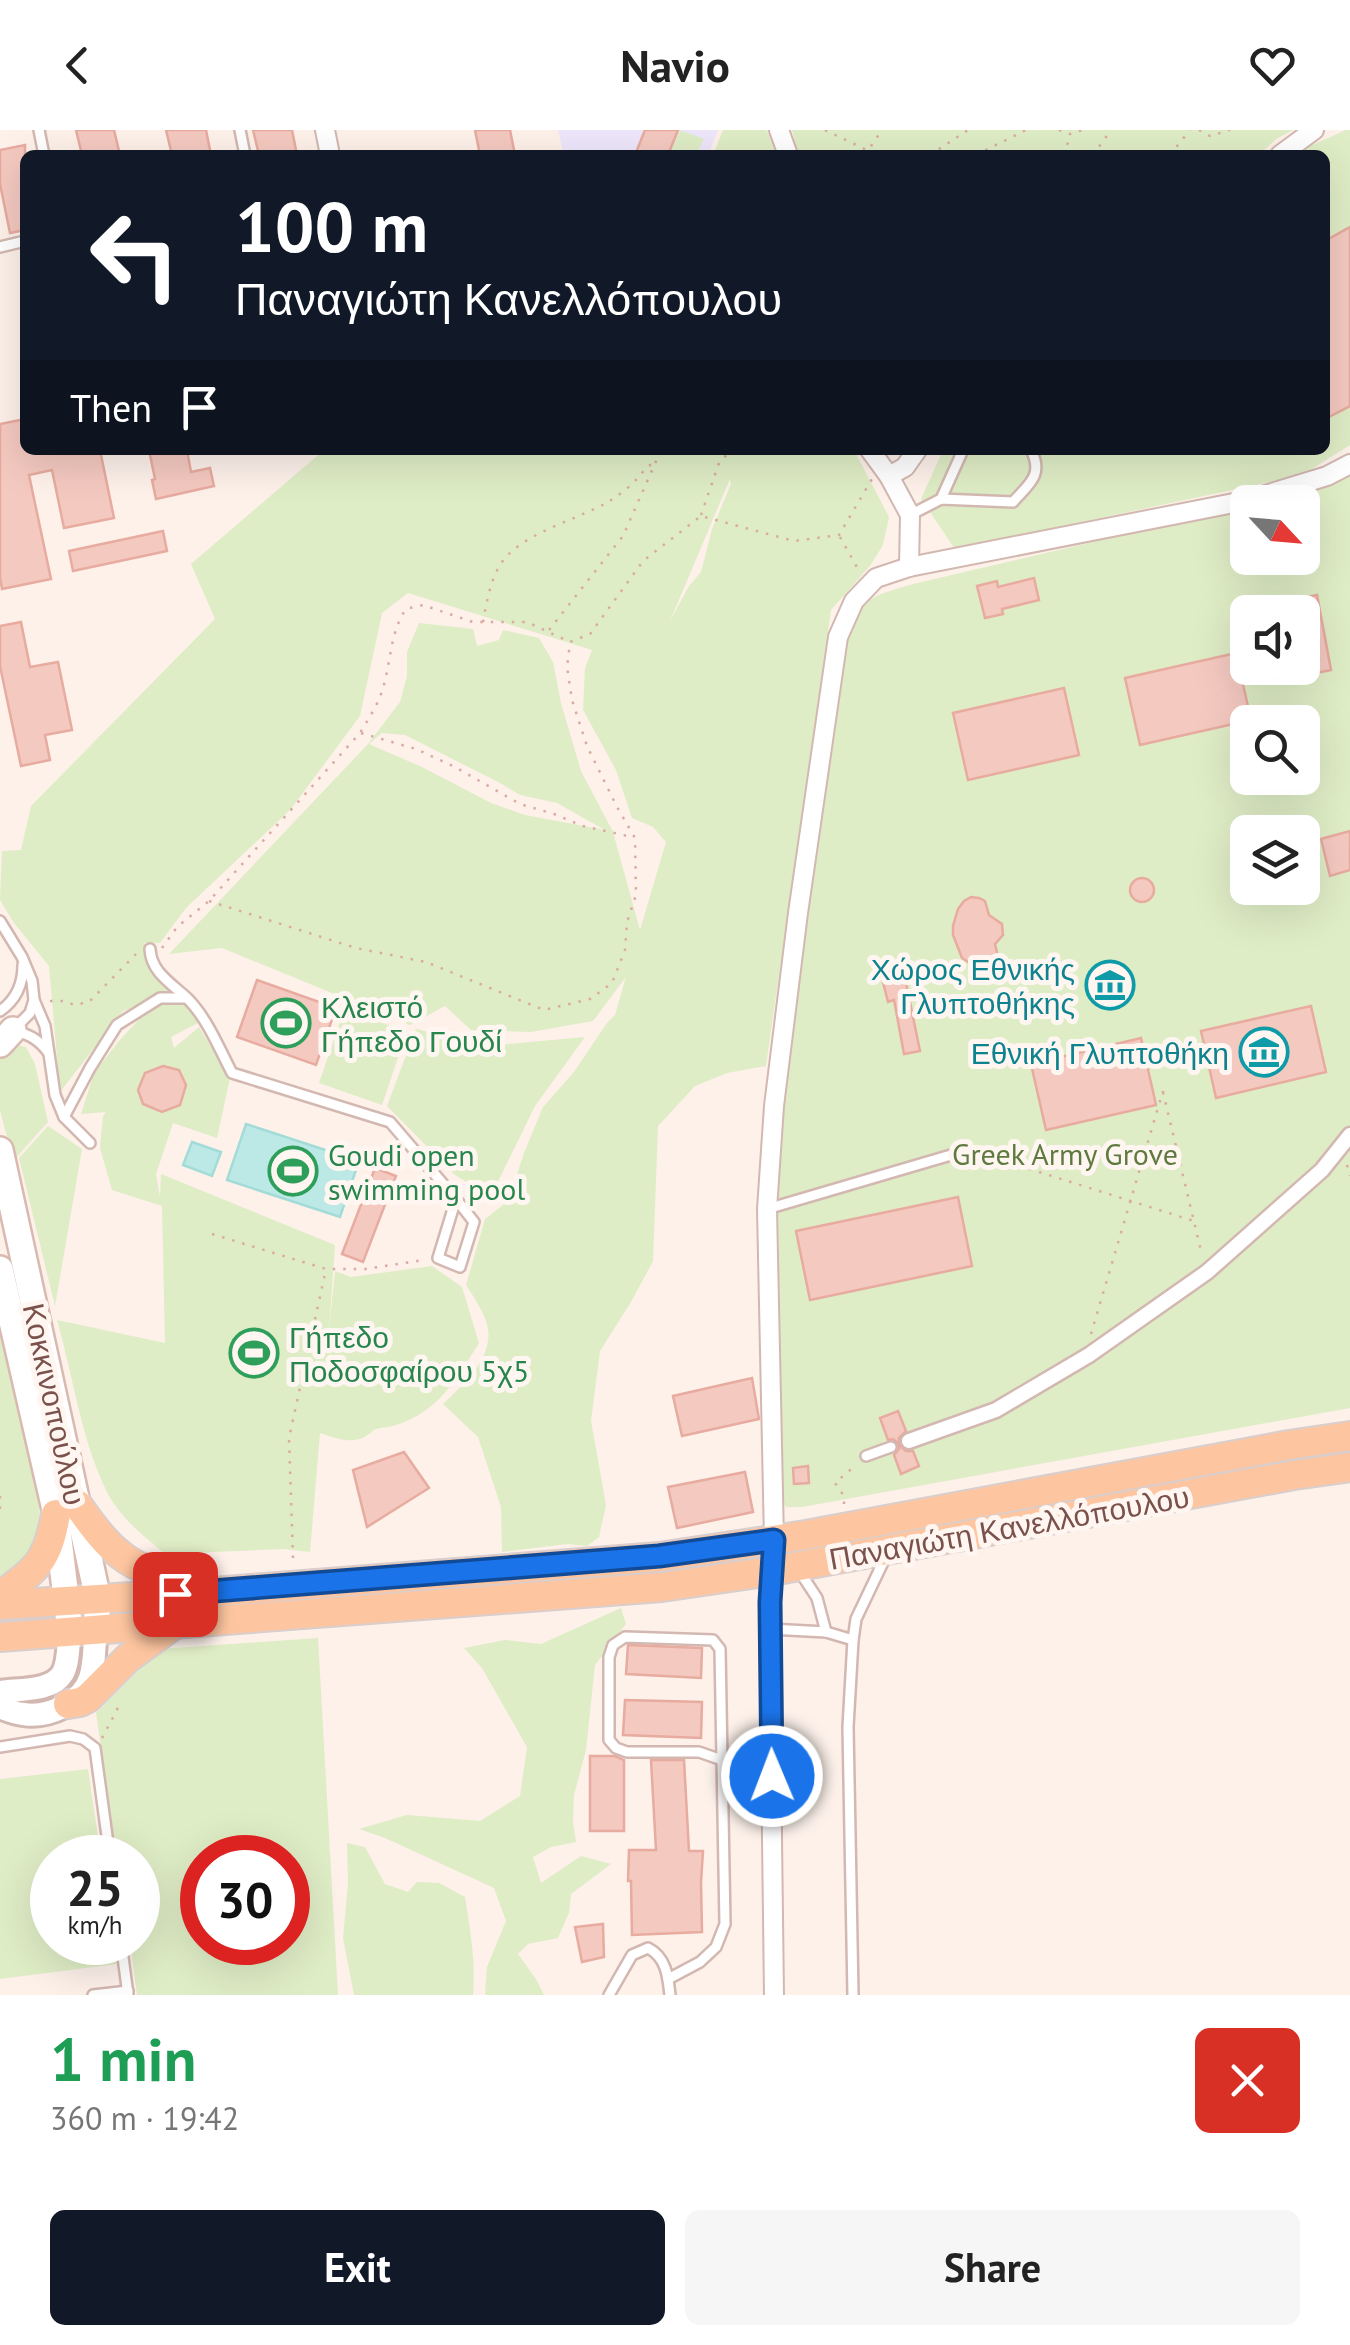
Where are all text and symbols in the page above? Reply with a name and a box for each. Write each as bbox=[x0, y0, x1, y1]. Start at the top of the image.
text: Navio bbox=[620, 36, 730, 94]
icon: back bbox=[50, 38, 105, 93]
icon: heart bbox=[1245, 38, 1300, 93]
text: 100 m bbox=[235, 181, 428, 271]
icon: left bbox=[70, 190, 200, 320]
text: Παναγιώτη Κανελλόπουλου bbox=[235, 269, 782, 327]
icon: arrive bbox=[172, 380, 227, 435]
text: Then bbox=[70, 383, 152, 432]
north arrow bbox=[1230, 485, 1320, 575]
map controls bbox=[1230, 485, 1320, 905]
button: sound bbox=[1230, 595, 1320, 685]
button: search bbox=[1230, 705, 1320, 795]
button: layers bbox=[1230, 815, 1320, 905]
place label: Χώρος Εθνικής Γλυπτοθήκης bbox=[871, 949, 1075, 1022]
museum icon: Χώρος Εθνικής Γλυπτοθήκης bbox=[1084, 959, 1136, 1011]
place label: Κλειστό Γήπεδο Γουδί bbox=[321, 987, 502, 1060]
sports icon: Κλειστό Γήπεδο Γουδί bbox=[260, 997, 312, 1049]
museum icon: Εθνική Γλυπτοθήκη bbox=[1238, 1026, 1290, 1078]
place label: Εθνική Γλυπτοθήκη bbox=[971, 1033, 1229, 1072]
park label: Greek Army Grove bbox=[952, 1134, 1178, 1173]
place label: Goudi open swimming pool bbox=[328, 1135, 525, 1208]
sports icon: Goudi open swimming pool bbox=[267, 1145, 319, 1197]
street label: Κοκκινοπούλου bbox=[15, 1300, 95, 1508]
place label: Γήπεδο Ποδοσφαίρου 5χ5 bbox=[289, 1317, 529, 1390]
sports icon: Γήπεδο Ποδοσφαίρου 5χ5 bbox=[228, 1327, 280, 1379]
street label: Παναγιώτη Κανελλόπουλου bbox=[826, 1476, 1192, 1578]
pin bbox=[133, 1552, 218, 1637]
icon: arrive bbox=[148, 1567, 203, 1622]
position arrow bbox=[720, 1724, 824, 1828]
speed limit sign: 30 bbox=[180, 1835, 310, 1965]
text: 25 bbox=[67, 1855, 123, 1920]
text: km/h bbox=[68, 1909, 122, 1941]
text: 1 min bbox=[50, 2020, 196, 2098]
button: close bbox=[1195, 2028, 1300, 2133]
text: 360 m · 19:42 bbox=[50, 2097, 239, 2139]
button: Exit bbox=[50, 2210, 665, 2325]
button: Share bbox=[685, 2210, 1300, 2325]

